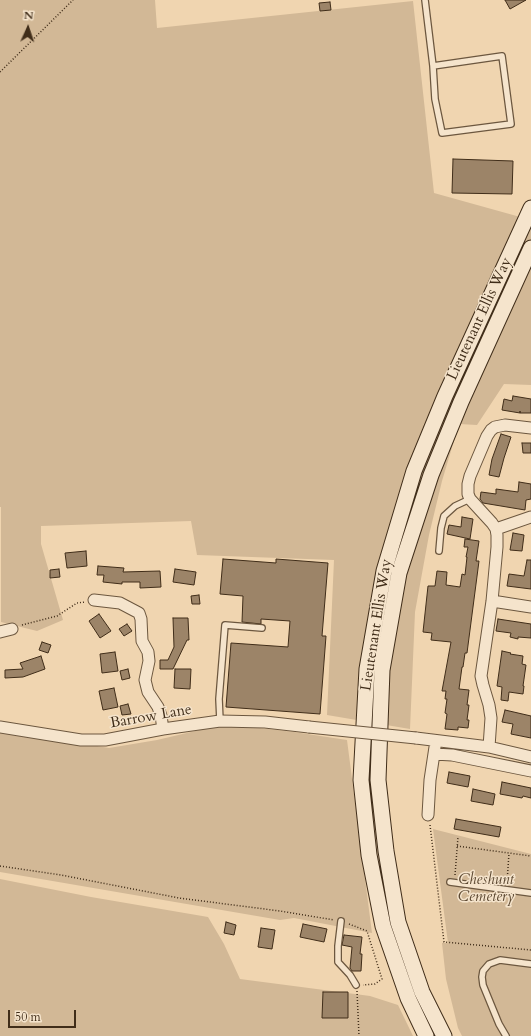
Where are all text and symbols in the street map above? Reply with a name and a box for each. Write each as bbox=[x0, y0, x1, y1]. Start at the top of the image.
north arrow bbox=[8, 8, 48, 48]
text: N bbox=[23, 8, 34, 23]
street label: Lieutenant Ellis Way bbox=[444, 255, 516, 383]
street label: Lieutenant Ellis Way bbox=[358, 558, 396, 692]
street label: Barrow Lane bbox=[109, 701, 193, 733]
park label: Cheshunt Cemetery bbox=[458, 872, 514, 907]
scale bar bbox=[10, 1002, 78, 1028]
text: 50 m bbox=[15, 1009, 41, 1025]

